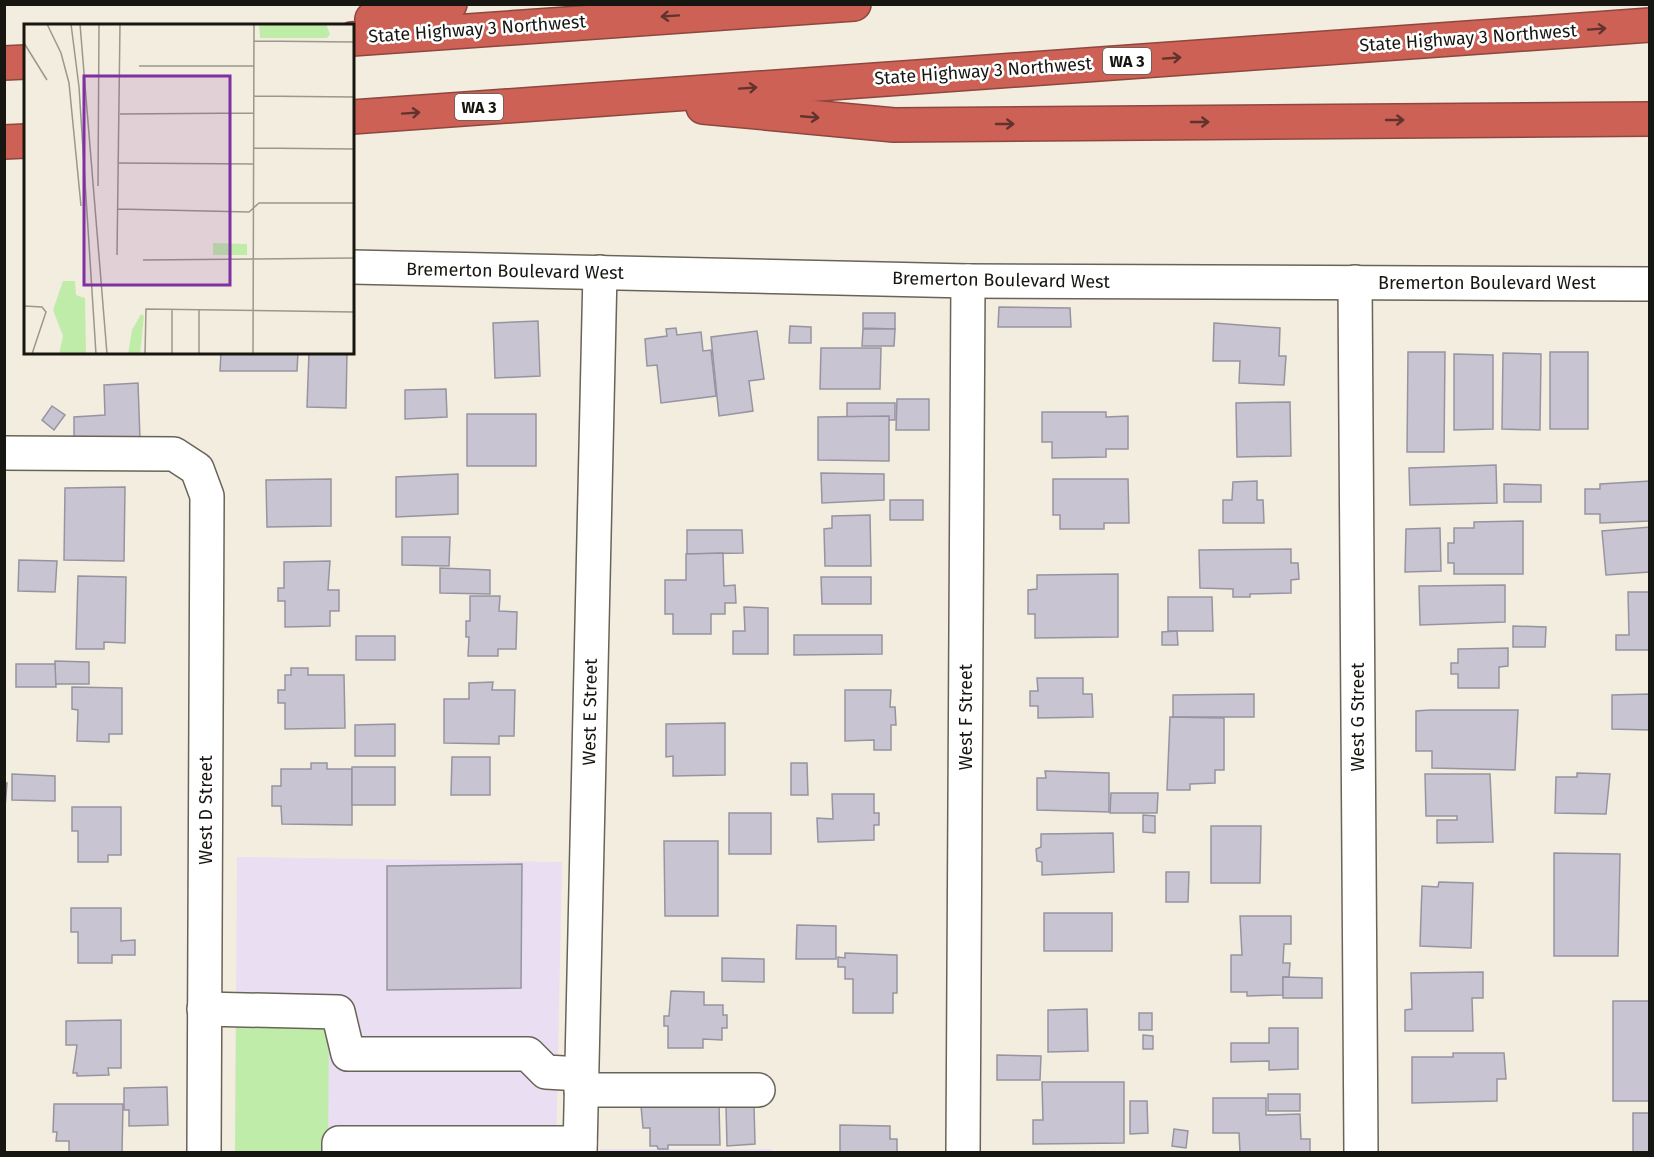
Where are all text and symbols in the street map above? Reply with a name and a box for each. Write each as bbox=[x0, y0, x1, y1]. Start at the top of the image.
street label: State Highway 3 Northwest bbox=[367, 10, 587, 48]
one-way arrow bbox=[660, 11, 680, 22]
street label: State Highway 3 Northwest bbox=[1358, 19, 1578, 57]
one-way arrow bbox=[1587, 23, 1607, 34]
inset map bbox=[24, 24, 354, 354]
road number: WA 3 bbox=[1103, 48, 1151, 74]
street label: State Highway 3 Northwest bbox=[873, 52, 1093, 90]
one-way arrow bbox=[1162, 52, 1182, 63]
one-way arrow bbox=[737, 82, 757, 93]
road number: WA 3 bbox=[455, 94, 503, 120]
one-way arrow bbox=[400, 107, 420, 118]
one-way arrow bbox=[799, 112, 819, 123]
one-way arrow bbox=[1384, 115, 1404, 126]
one-way arrow bbox=[1189, 116, 1209, 128]
one-way arrow bbox=[994, 118, 1014, 130]
street label: Bremerton Boulevard West bbox=[406, 258, 625, 284]
street label: Bremerton Boulevard West bbox=[892, 267, 1111, 293]
street label: Bremerton Boulevard West bbox=[1378, 272, 1596, 294]
street label: West E Street bbox=[578, 658, 602, 766]
street label: West G Street bbox=[1347, 662, 1369, 772]
street label: West F Street bbox=[955, 663, 977, 770]
street label: West D Street bbox=[195, 755, 217, 865]

